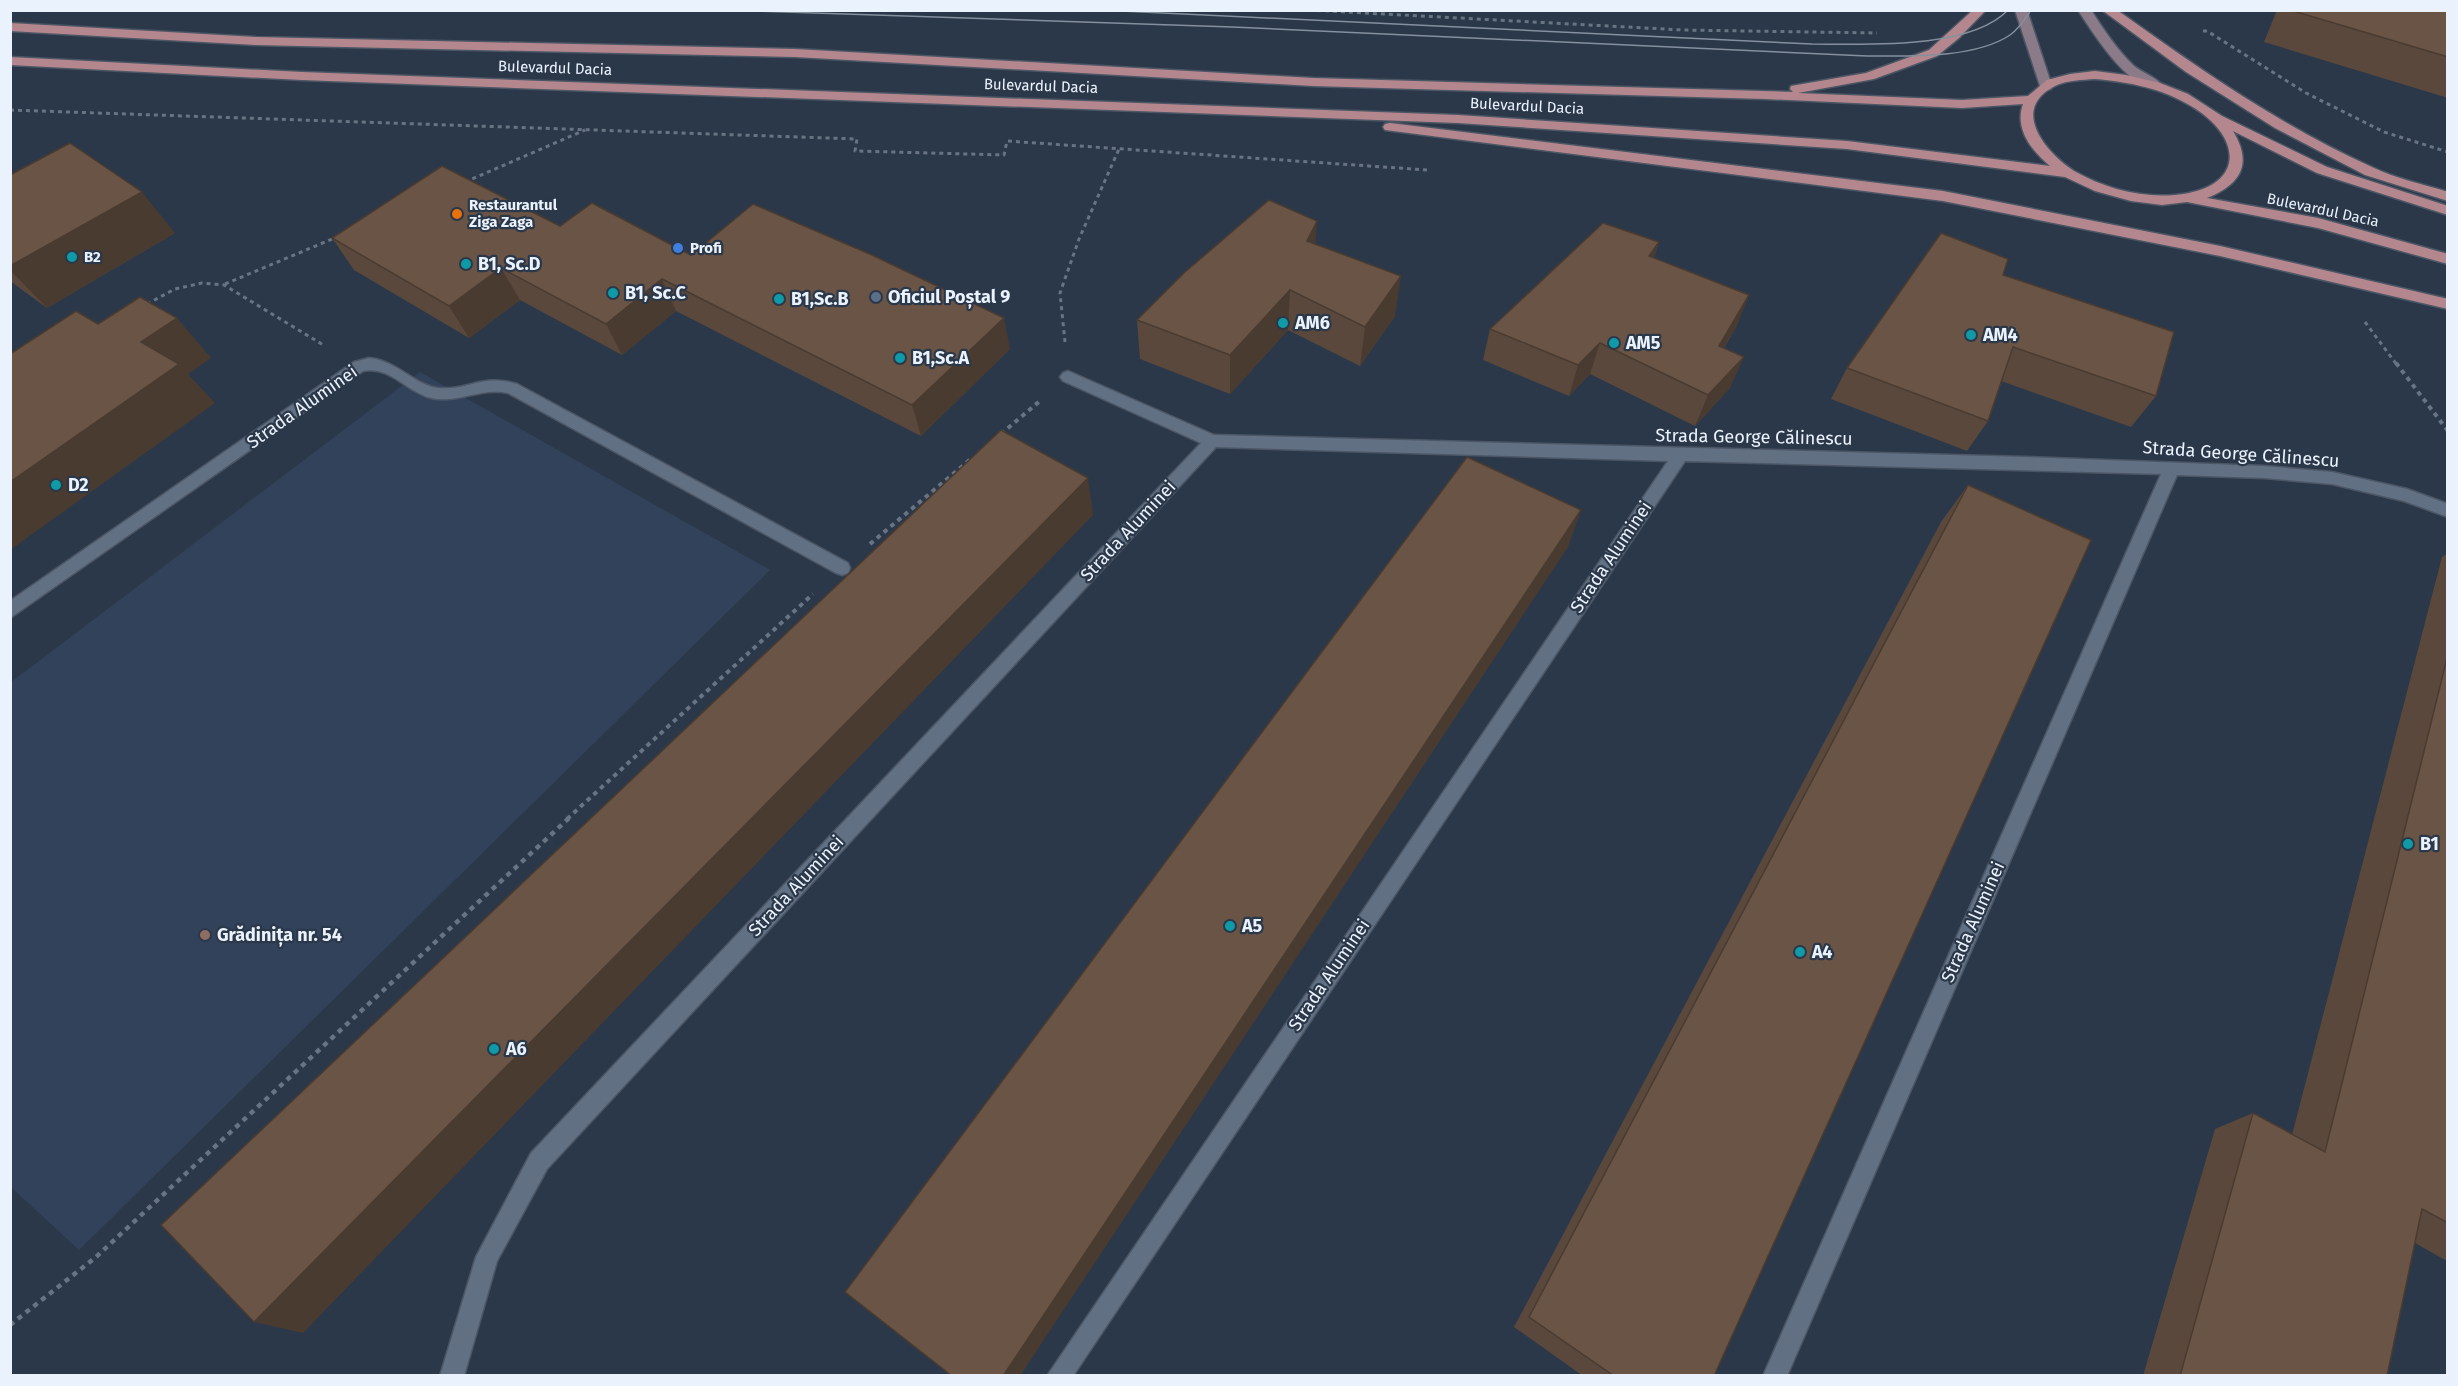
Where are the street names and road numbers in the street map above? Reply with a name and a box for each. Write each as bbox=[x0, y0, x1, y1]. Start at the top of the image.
street label: Bulevardul Dacia bbox=[498, 57, 612, 79]
street label: Bulevardul Dacia bbox=[984, 75, 1098, 97]
street label: Bulevardul Dacia bbox=[1469, 94, 1585, 118]
street label: Bulevardul Dacia bbox=[2265, 189, 2381, 231]
street label: Strada Aluminei bbox=[243, 361, 361, 453]
street label: Strada George Călinescu bbox=[1655, 424, 1853, 450]
street label: Strada George Călinescu bbox=[2142, 436, 2340, 472]
street label: Strada Aluminei bbox=[1076, 476, 1180, 586]
street label: Strada Aluminei bbox=[1566, 497, 1656, 617]
street label: Strada Aluminei bbox=[744, 831, 848, 941]
street label: Strada Aluminei bbox=[1937, 858, 2009, 986]
street label: Strada Aluminei bbox=[1284, 915, 1374, 1035]

